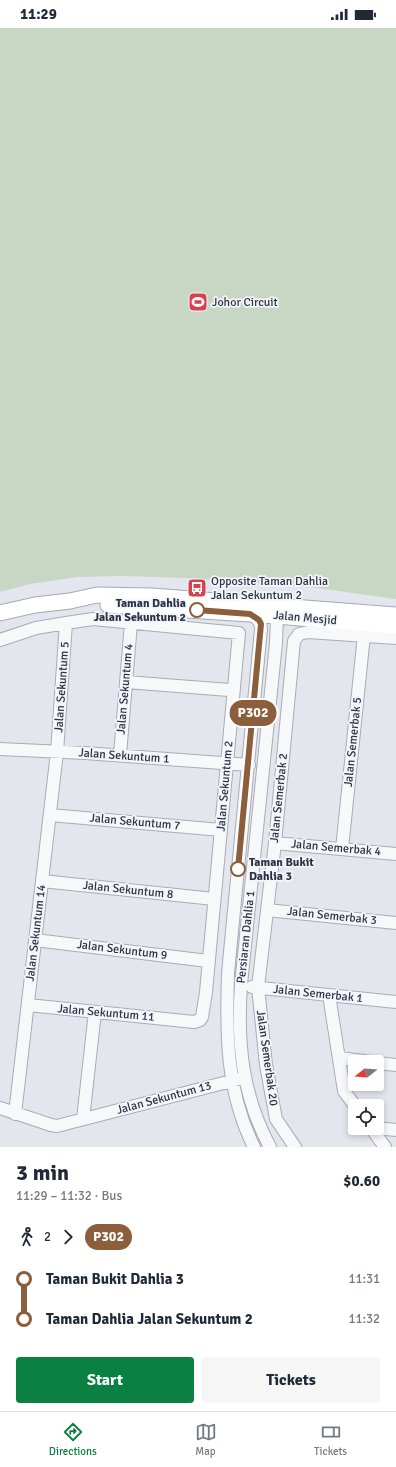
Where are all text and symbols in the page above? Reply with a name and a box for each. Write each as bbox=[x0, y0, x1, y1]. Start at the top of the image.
text: 11:29 bbox=[20, 5, 57, 23]
sports icon: Johor Circuit bbox=[187, 291, 209, 313]
place label: Johor Circuit bbox=[212, 295, 278, 310]
place label: Opposite Taman Dahlia Jalan Sekuntum 2 bbox=[211, 574, 328, 603]
bus stop icon: Opposite Taman Dahlia Jalan Sekuntum 2 bbox=[186, 577, 208, 599]
place label: Taman Dahlia Jalan Sekuntum 2 bbox=[93, 596, 186, 625]
marker: Taman Dahlia Jalan Sekuntum 2 bbox=[189, 602, 205, 618]
street label: Jalan Mesjid bbox=[273, 608, 337, 628]
street label: Jalan Sekuntum 5 bbox=[51, 641, 73, 733]
street label: Jalan Sekuntum 4 bbox=[114, 643, 136, 735]
street label: Jalan Semerbak 5 bbox=[341, 696, 365, 788]
line badge: P302 bbox=[225, 700, 281, 726]
text: P302 bbox=[238, 704, 268, 721]
street label: Jalan Sekuntum 2 bbox=[214, 740, 236, 832]
street label: Jalan Sekuntum 1 bbox=[78, 745, 170, 767]
street label: Jalan Semerbak 2 bbox=[267, 752, 291, 844]
street label: Jalan Sekuntum 7 bbox=[89, 811, 181, 833]
street label: Jalan Semerbak 4 bbox=[290, 837, 382, 859]
place label: Taman Bukit Dahlia 3 bbox=[249, 855, 314, 884]
marker: Taman Bukit Dahlia 3 bbox=[230, 861, 246, 877]
street label: Jalan Sekuntum 8 bbox=[82, 878, 174, 902]
street label: Jalan Sekuntum 14 bbox=[23, 883, 49, 982]
street label: Persiaran Dahlia 1 bbox=[234, 890, 258, 984]
street label: Jalan Semerbak 3 bbox=[286, 904, 378, 928]
street label: Jalan Sekuntum 9 bbox=[76, 937, 168, 963]
street label: Jalan Semerbak 1 bbox=[272, 982, 364, 1006]
street label: Jalan Sekuntum 11 bbox=[57, 1001, 155, 1025]
street label: Jalan Semerbak 20 bbox=[253, 1009, 281, 1107]
north arrow bbox=[348, 1055, 384, 1091]
map controls bbox=[348, 1055, 384, 1135]
street label: Jalan Sekuntum 13 bbox=[115, 1078, 213, 1118]
button: locate bbox=[348, 1099, 384, 1135]
text: 3 min bbox=[16, 1159, 69, 1186]
text: $0.60 bbox=[343, 1172, 380, 1190]
text: 11:29 – 11:32 · Bus bbox=[16, 1188, 122, 1204]
icon: walk bbox=[16, 1226, 38, 1248]
icon: forward bbox=[57, 1226, 79, 1248]
text: P302 bbox=[93, 1228, 124, 1245]
text: 2 bbox=[44, 1229, 51, 1245]
text: Taman Bukit Dahlia 3 bbox=[46, 1270, 184, 1288]
text: 11:31 bbox=[348, 1271, 380, 1287]
text: Taman Dahlia Jalan Sekuntum 2 bbox=[46, 1310, 253, 1328]
text: 11:32 bbox=[348, 1311, 380, 1327]
button: Start bbox=[16, 1357, 194, 1403]
button: Tickets bbox=[202, 1357, 380, 1403]
tab: Directions bbox=[49, 1421, 97, 1458]
tab: Map bbox=[195, 1421, 217, 1458]
tab: Tickets bbox=[314, 1421, 347, 1458]

